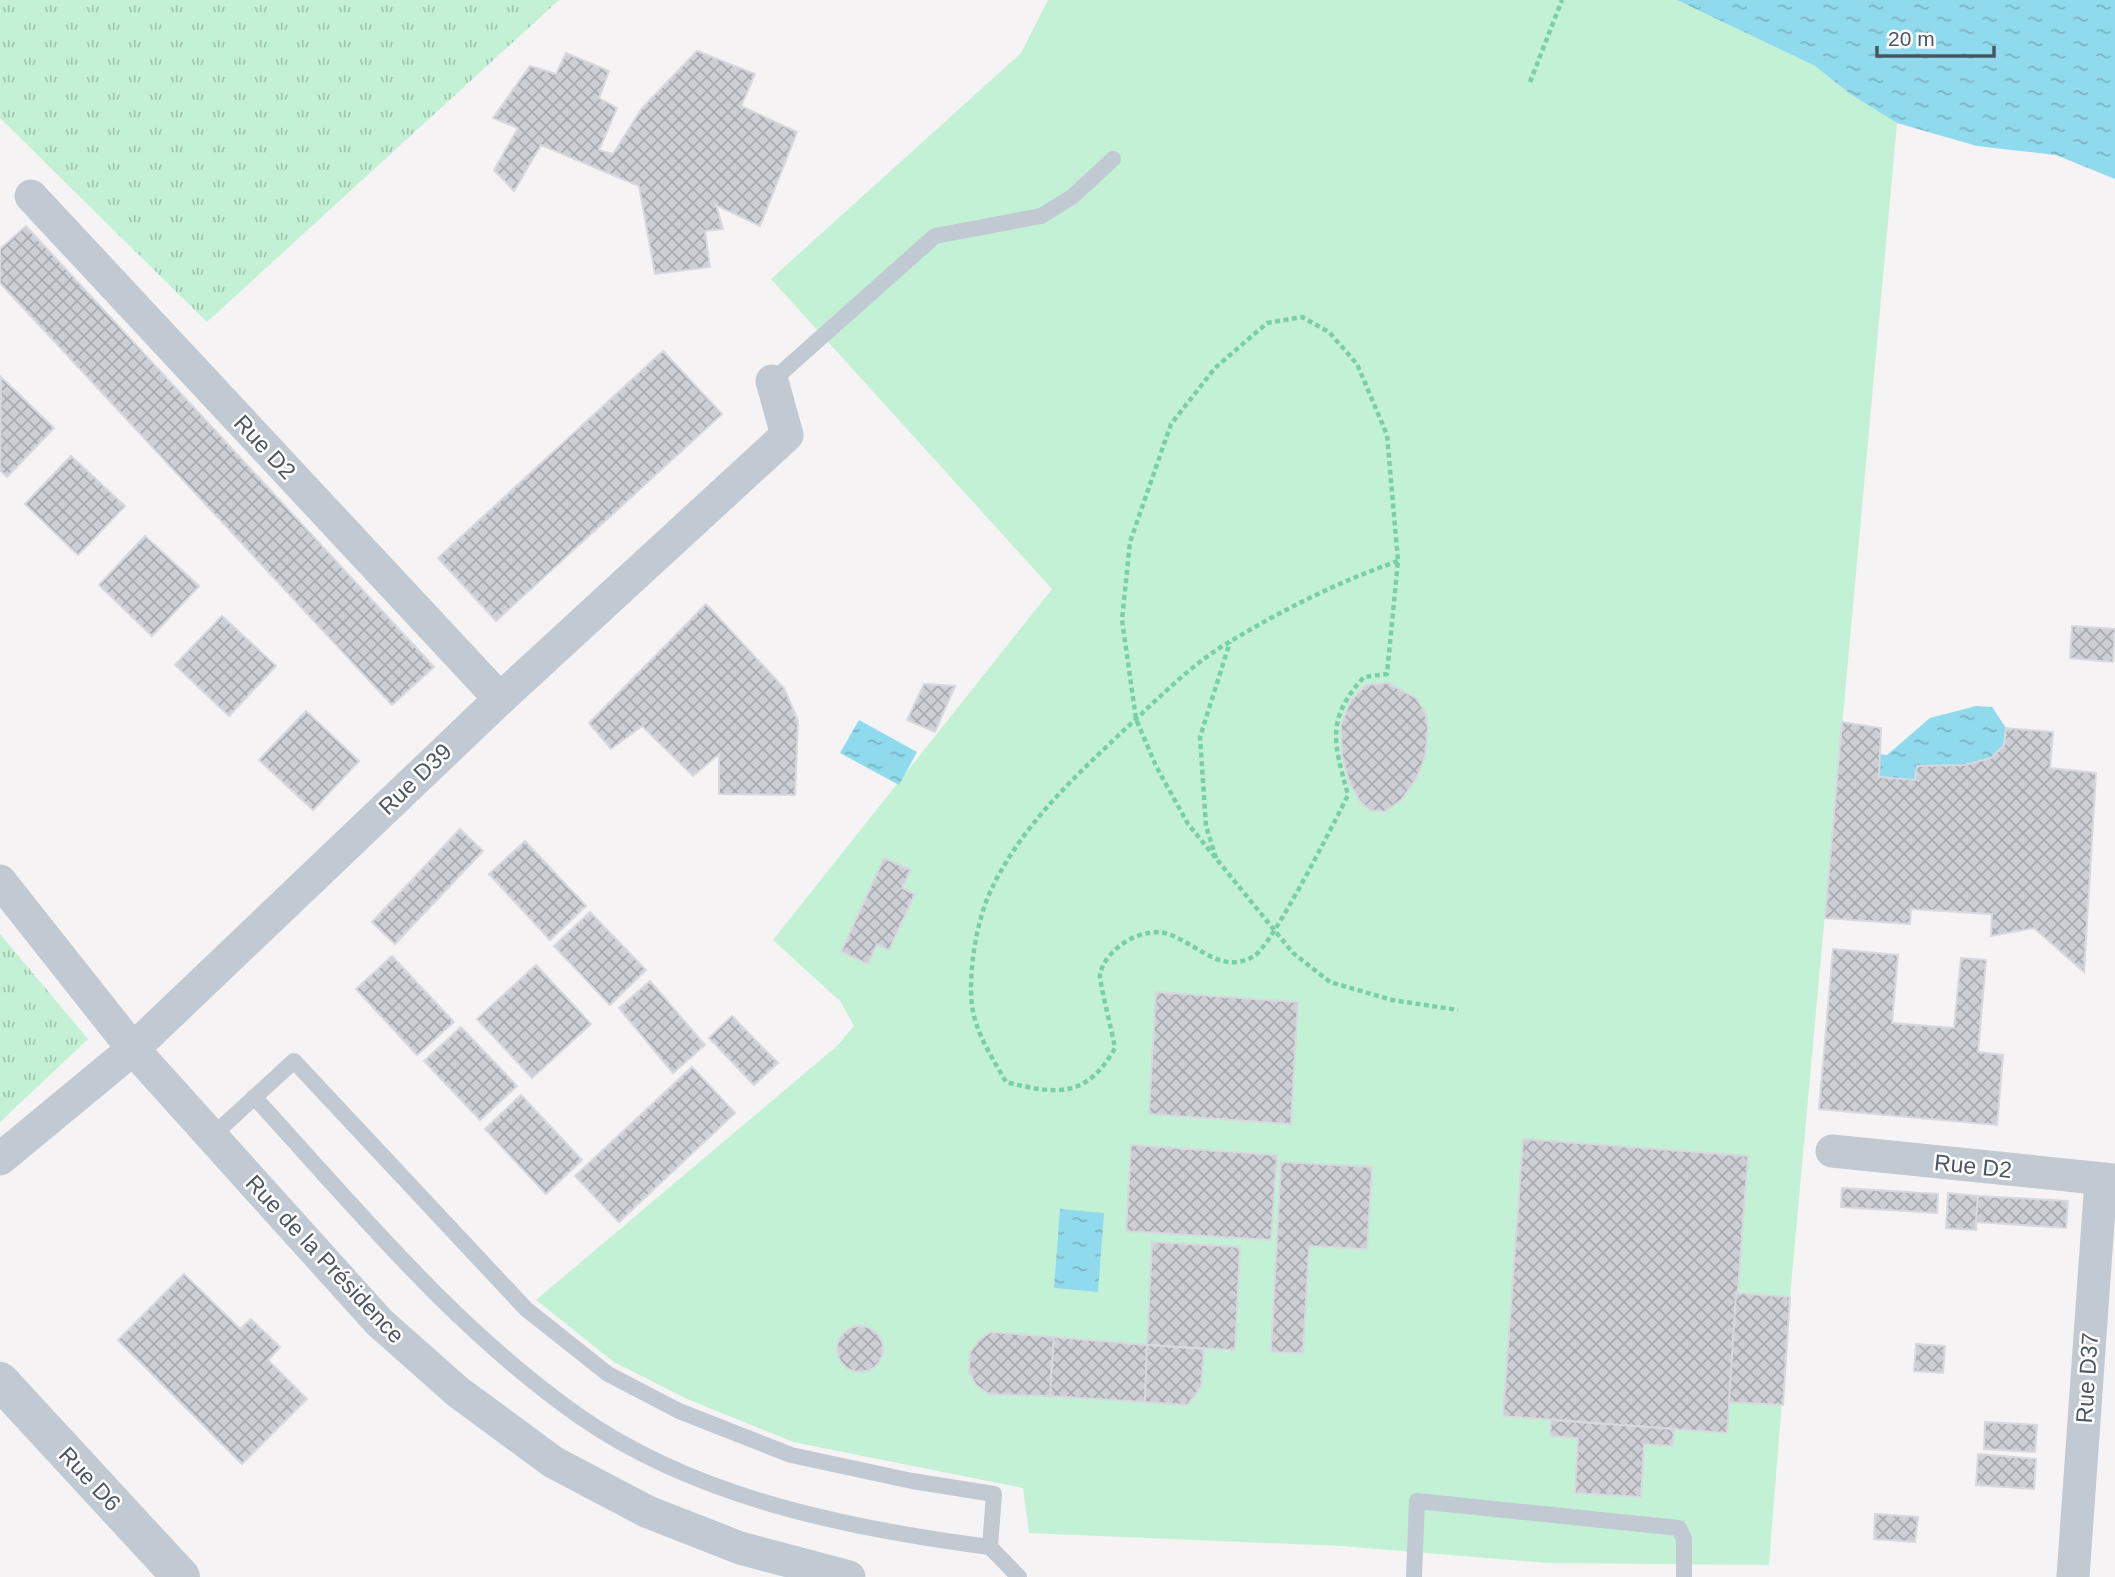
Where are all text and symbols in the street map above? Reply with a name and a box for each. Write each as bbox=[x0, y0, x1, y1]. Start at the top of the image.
scale bar bbox=[1877, 14, 1994, 58]
text: 20 m bbox=[1888, 27, 1935, 50]
street label: Rue D2 bbox=[229, 410, 301, 484]
street label: Rue D39 bbox=[373, 738, 457, 820]
street label: Rue D2 bbox=[1933, 1149, 2013, 1183]
street label: Rue de la Présidence bbox=[240, 1170, 410, 1348]
street label: Rue D37 bbox=[2071, 1332, 2103, 1424]
street label: Rue D6 bbox=[54, 1442, 126, 1516]

